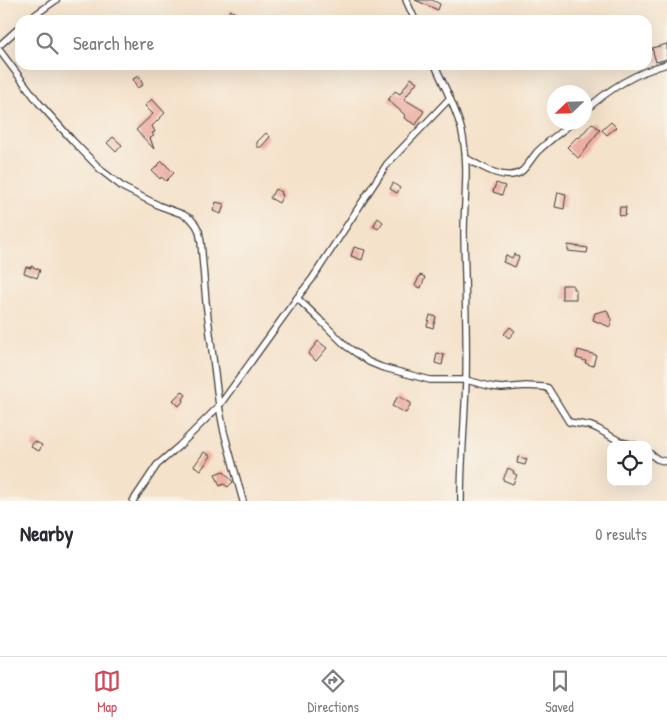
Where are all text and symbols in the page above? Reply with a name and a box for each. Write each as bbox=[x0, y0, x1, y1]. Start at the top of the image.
search box bbox=[15, 15, 652, 70]
icon: search bbox=[33, 29, 61, 57]
text: Search here bbox=[73, 30, 154, 56]
north arrow bbox=[547, 85, 592, 130]
map controls bbox=[607, 441, 652, 486]
button: locate bbox=[607, 441, 652, 486]
text: Nearby bbox=[20, 519, 73, 548]
text: 0 results bbox=[595, 523, 647, 545]
tab: Map bbox=[93, 667, 121, 716]
tab: Directions bbox=[307, 667, 359, 716]
tab: Saved bbox=[545, 667, 574, 716]

